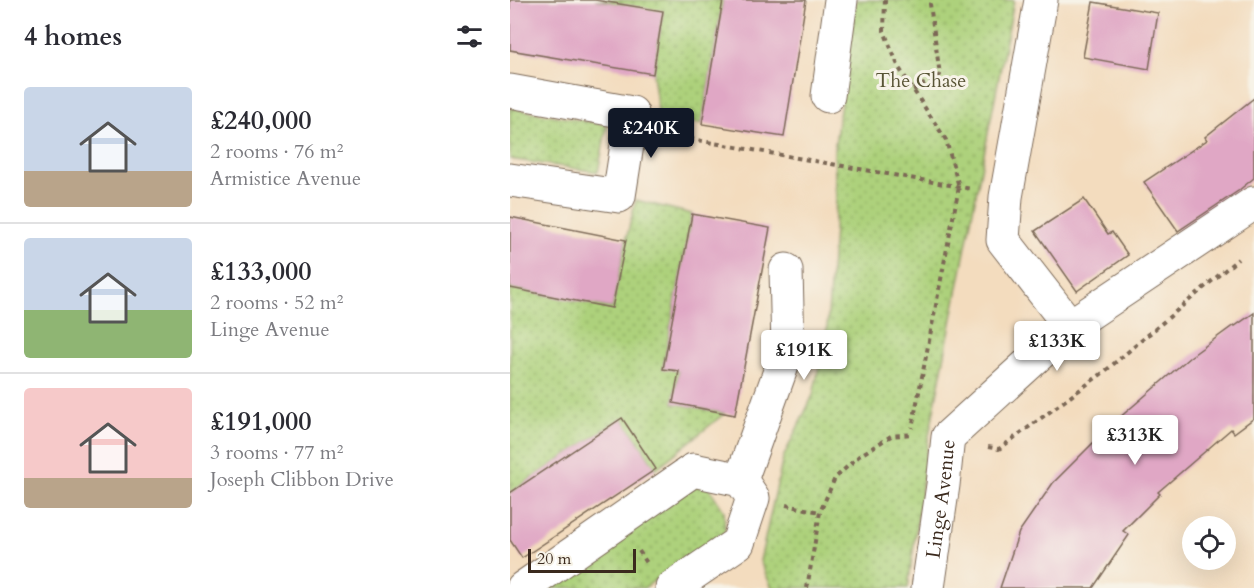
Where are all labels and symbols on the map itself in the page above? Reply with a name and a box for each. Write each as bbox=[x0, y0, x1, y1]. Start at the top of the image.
park label: The Chase bbox=[876, 67, 966, 94]
pin: £240K bbox=[609, 108, 693, 159]
pin: £133K bbox=[1015, 321, 1099, 372]
pin: £191K bbox=[762, 330, 846, 381]
pin: £313K bbox=[1093, 415, 1177, 466]
street label: Linge Avenue bbox=[919, 438, 962, 560]
scale bar bbox=[528, 546, 636, 574]

